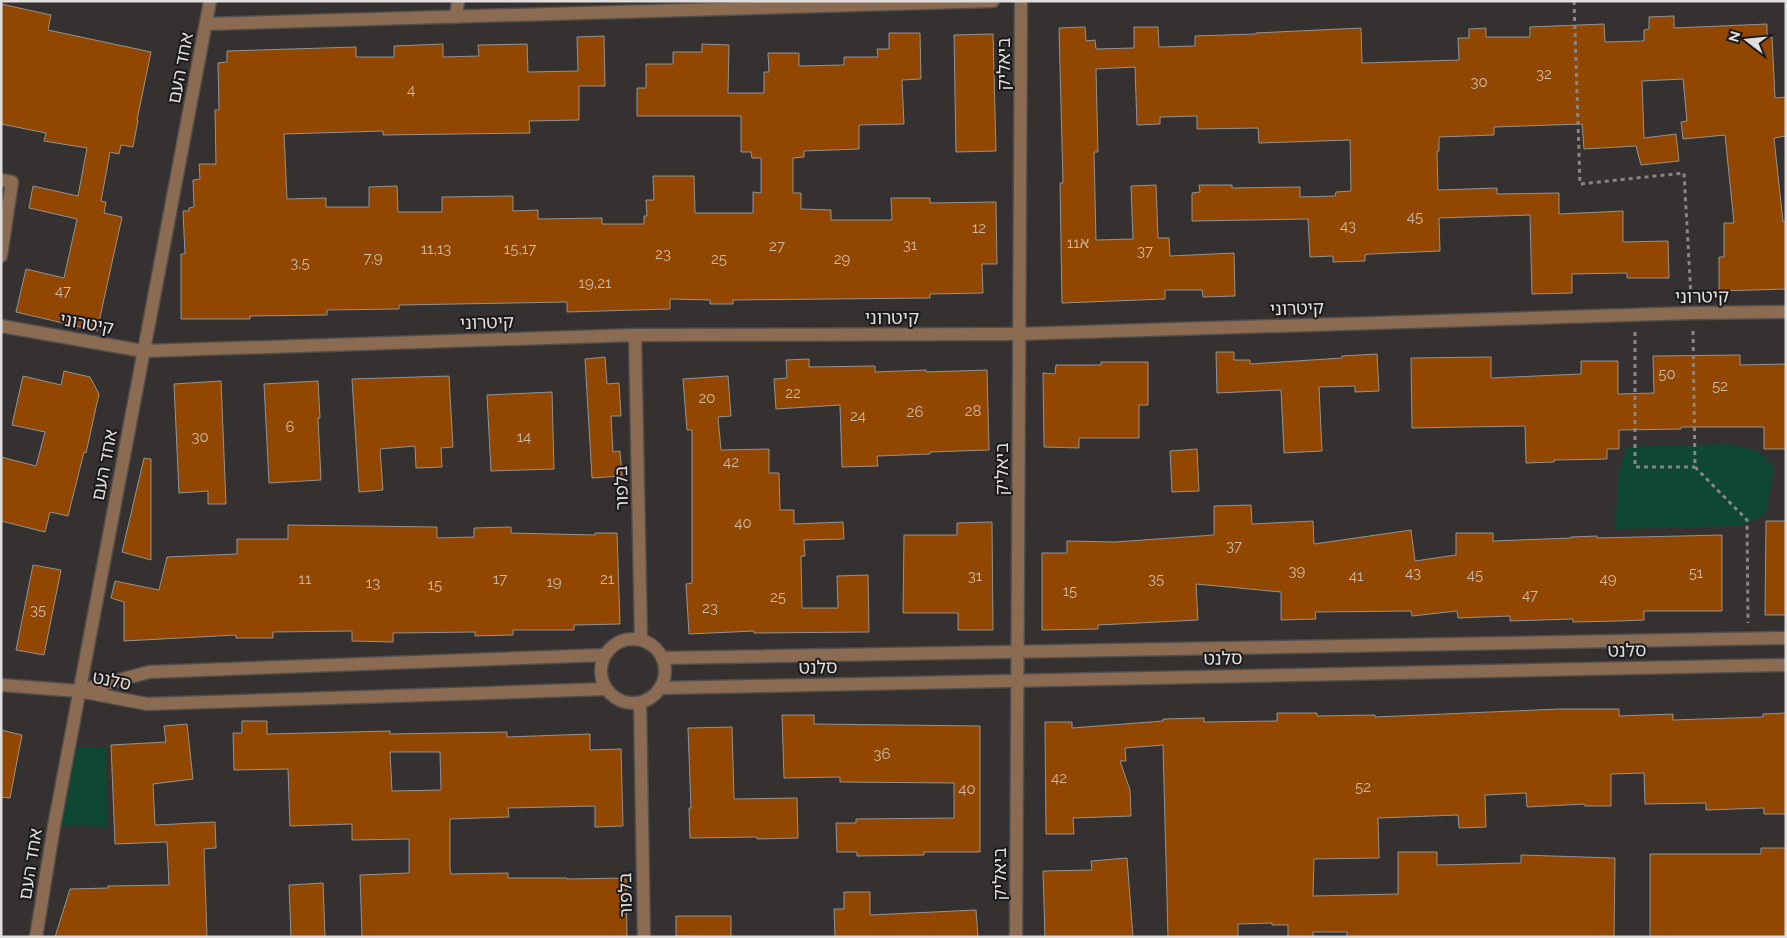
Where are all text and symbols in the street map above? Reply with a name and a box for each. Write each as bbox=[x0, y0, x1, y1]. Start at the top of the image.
north arrow bbox=[1722, 15, 1772, 65]
text: N bbox=[1725, 29, 1744, 44]
street label: אחד העם bbox=[163, 31, 197, 105]
street label: ביאליק bbox=[993, 38, 1014, 90]
house number: 32 bbox=[1536, 65, 1552, 83]
house number: 30 bbox=[1470, 73, 1488, 91]
house number: 4 bbox=[407, 81, 415, 99]
house number: 45 bbox=[1407, 208, 1423, 226]
house number: 43 bbox=[1340, 217, 1356, 235]
house number: 12 bbox=[972, 219, 986, 237]
house number: 11א bbox=[1067, 234, 1089, 252]
house number: 31 bbox=[903, 236, 918, 254]
house number: 27 bbox=[769, 237, 785, 255]
house number: 11,13 bbox=[421, 240, 451, 258]
house number: 15,17 bbox=[504, 240, 536, 258]
house number: 37 bbox=[1137, 242, 1153, 260]
house number: 23 bbox=[655, 245, 671, 263]
house number: 7,9 bbox=[363, 249, 383, 267]
house number: 25 bbox=[711, 250, 727, 268]
house number: 29 bbox=[834, 250, 851, 268]
house number: 3,5 bbox=[290, 254, 310, 272]
house number: 19,21 bbox=[579, 274, 612, 292]
house number: 47 bbox=[55, 282, 71, 300]
street label: קיטרוני bbox=[1675, 285, 1729, 307]
street label: קיטרוני bbox=[1269, 297, 1325, 319]
street label: קיטרוני bbox=[865, 307, 919, 328]
street label: קיטרוני bbox=[58, 308, 116, 338]
street label: קיטרוני bbox=[459, 311, 515, 333]
house number: 50 bbox=[1658, 365, 1676, 383]
house number: 52 bbox=[1712, 377, 1728, 395]
house number: 22 bbox=[785, 384, 801, 402]
house number: 20 bbox=[699, 389, 716, 407]
house number: 28 bbox=[965, 402, 981, 420]
house number: 26 bbox=[907, 403, 923, 421]
house number: 24 bbox=[850, 407, 866, 425]
house number: 6 bbox=[285, 418, 295, 436]
street label: אחד העם bbox=[87, 428, 121, 502]
house number: 30 bbox=[191, 428, 209, 446]
house number: 14 bbox=[517, 428, 531, 446]
street label: ביאליק bbox=[991, 443, 1012, 495]
house number: 42 bbox=[723, 453, 739, 471]
street label: בלפור bbox=[610, 465, 632, 511]
house number: 40 bbox=[734, 514, 752, 532]
house number: 37 bbox=[1226, 537, 1242, 555]
house number: 39 bbox=[1289, 562, 1306, 580]
house number: 43 bbox=[1405, 564, 1421, 582]
house number: 51 bbox=[1689, 564, 1704, 582]
house number: 45 bbox=[1467, 566, 1483, 584]
house number: 31 bbox=[968, 567, 983, 585]
house number: 41 bbox=[1349, 567, 1364, 585]
house number: 11 bbox=[299, 570, 312, 588]
house number: 17 bbox=[493, 570, 507, 588]
house number: 21 bbox=[600, 570, 615, 588]
house number: 35 bbox=[1148, 570, 1164, 588]
house number: 49 bbox=[1600, 570, 1617, 588]
house number: 19 bbox=[546, 573, 562, 591]
house number: 13 bbox=[366, 574, 380, 592]
house number: 15 bbox=[428, 576, 442, 594]
house number: 15 bbox=[1063, 582, 1077, 600]
house number: 47 bbox=[1522, 586, 1538, 604]
house number: 25 bbox=[770, 588, 786, 606]
house number: 23 bbox=[702, 599, 718, 617]
house number: 35 bbox=[30, 601, 46, 619]
street label: סלנט bbox=[1607, 639, 1647, 661]
street label: סלנט bbox=[1203, 647, 1243, 669]
street label: סלנט bbox=[798, 656, 838, 678]
street label: סלנט bbox=[91, 666, 133, 694]
house number: 36 bbox=[873, 745, 891, 763]
house number: 42 bbox=[1051, 769, 1067, 787]
house number: 52 bbox=[1355, 778, 1371, 796]
house number: 40 bbox=[958, 780, 976, 798]
street label: אחד העם bbox=[14, 827, 46, 901]
street label: ביאליק bbox=[989, 848, 1010, 900]
street label: בלפור bbox=[614, 872, 636, 918]

